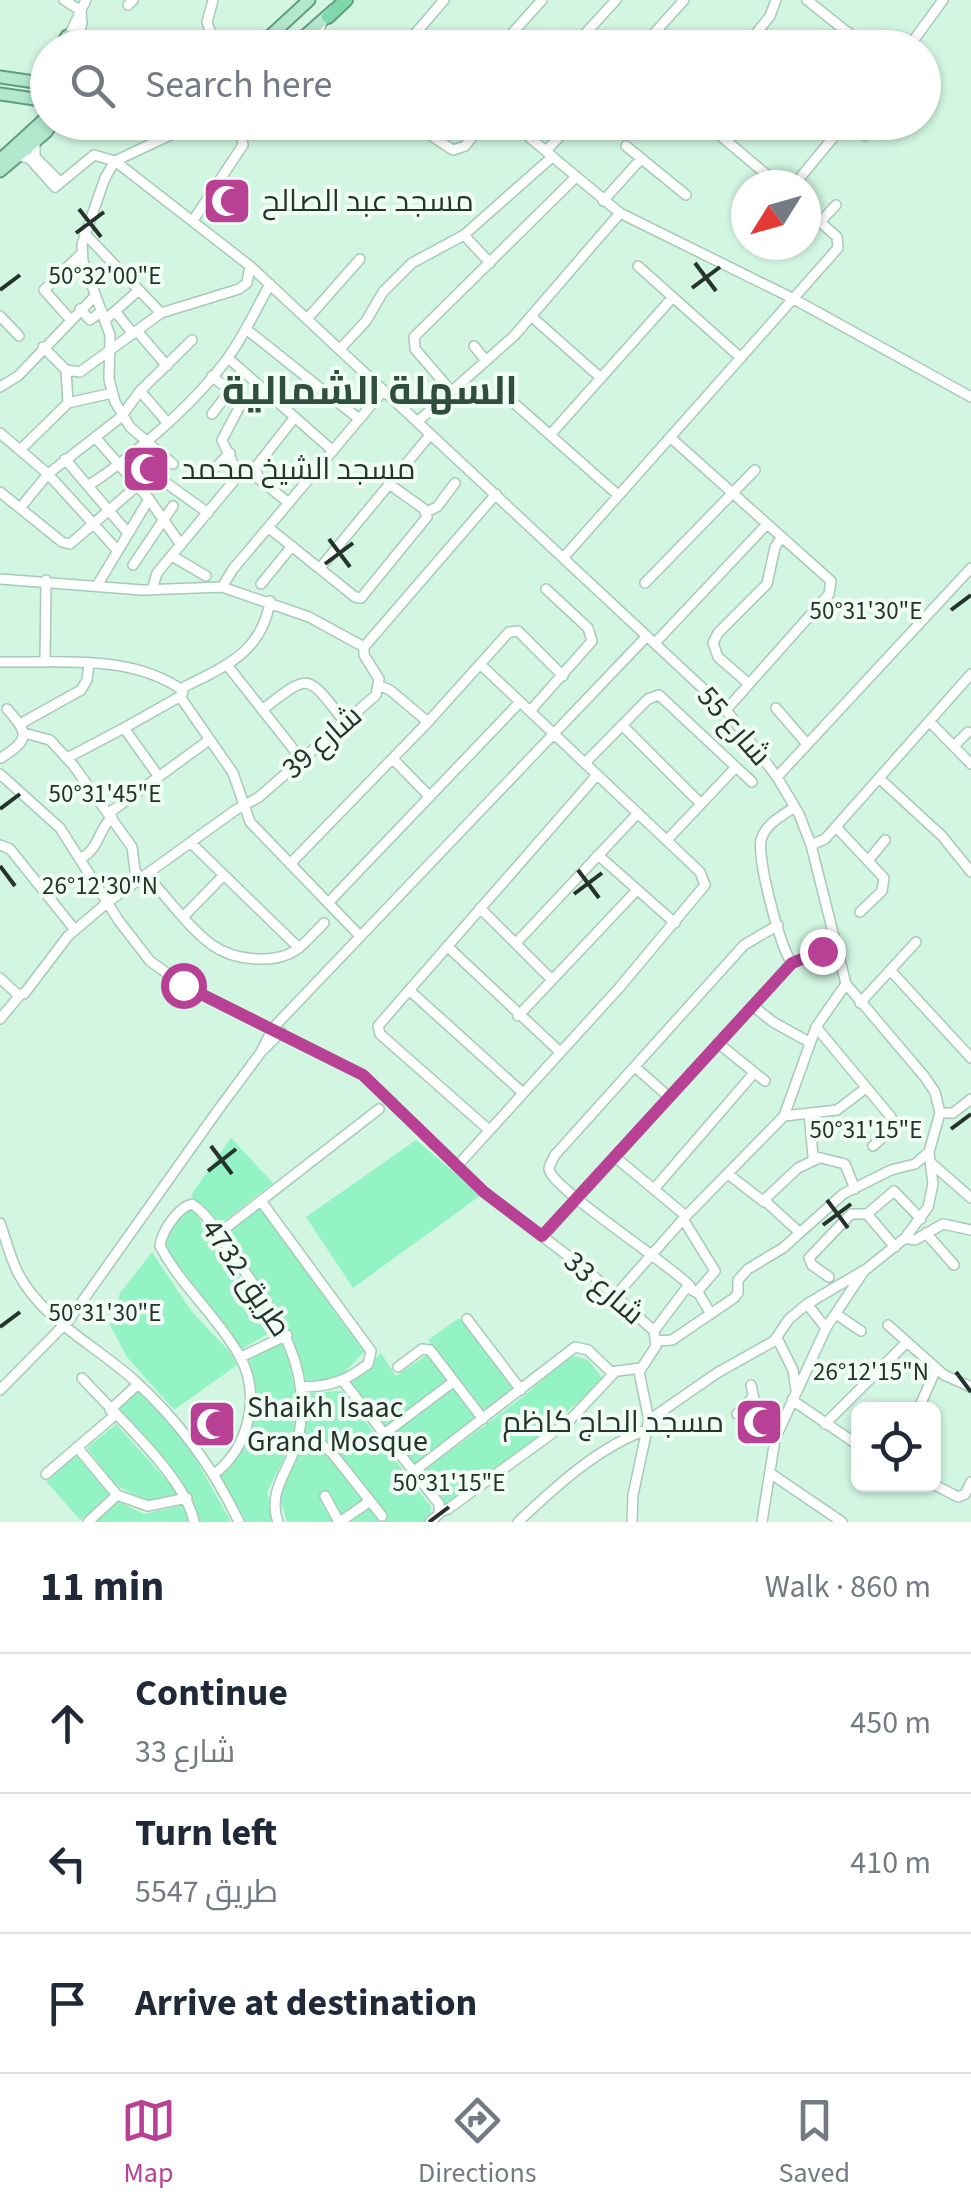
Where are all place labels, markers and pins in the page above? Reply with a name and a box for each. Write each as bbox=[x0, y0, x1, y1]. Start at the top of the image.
mosque icon: مسجد عبد الصالح bbox=[201, 175, 253, 227]
place label: مسجد عبد الصالح bbox=[262, 180, 474, 223]
mosque icon: مسجد الشيخ محمد bbox=[120, 443, 172, 495]
place label: مسجد الشيخ محمد bbox=[181, 448, 416, 491]
place label: Shaikh Isaac Grand Mosque bbox=[247, 1386, 428, 1463]
mosque icon: مسجد الحاج كاظم bbox=[733, 1396, 785, 1448]
mosque icon: Shaikh Isaac Grand Mosque bbox=[186, 1398, 238, 1450]
place label: مسجد الحاج كاظم bbox=[502, 1401, 724, 1444]

